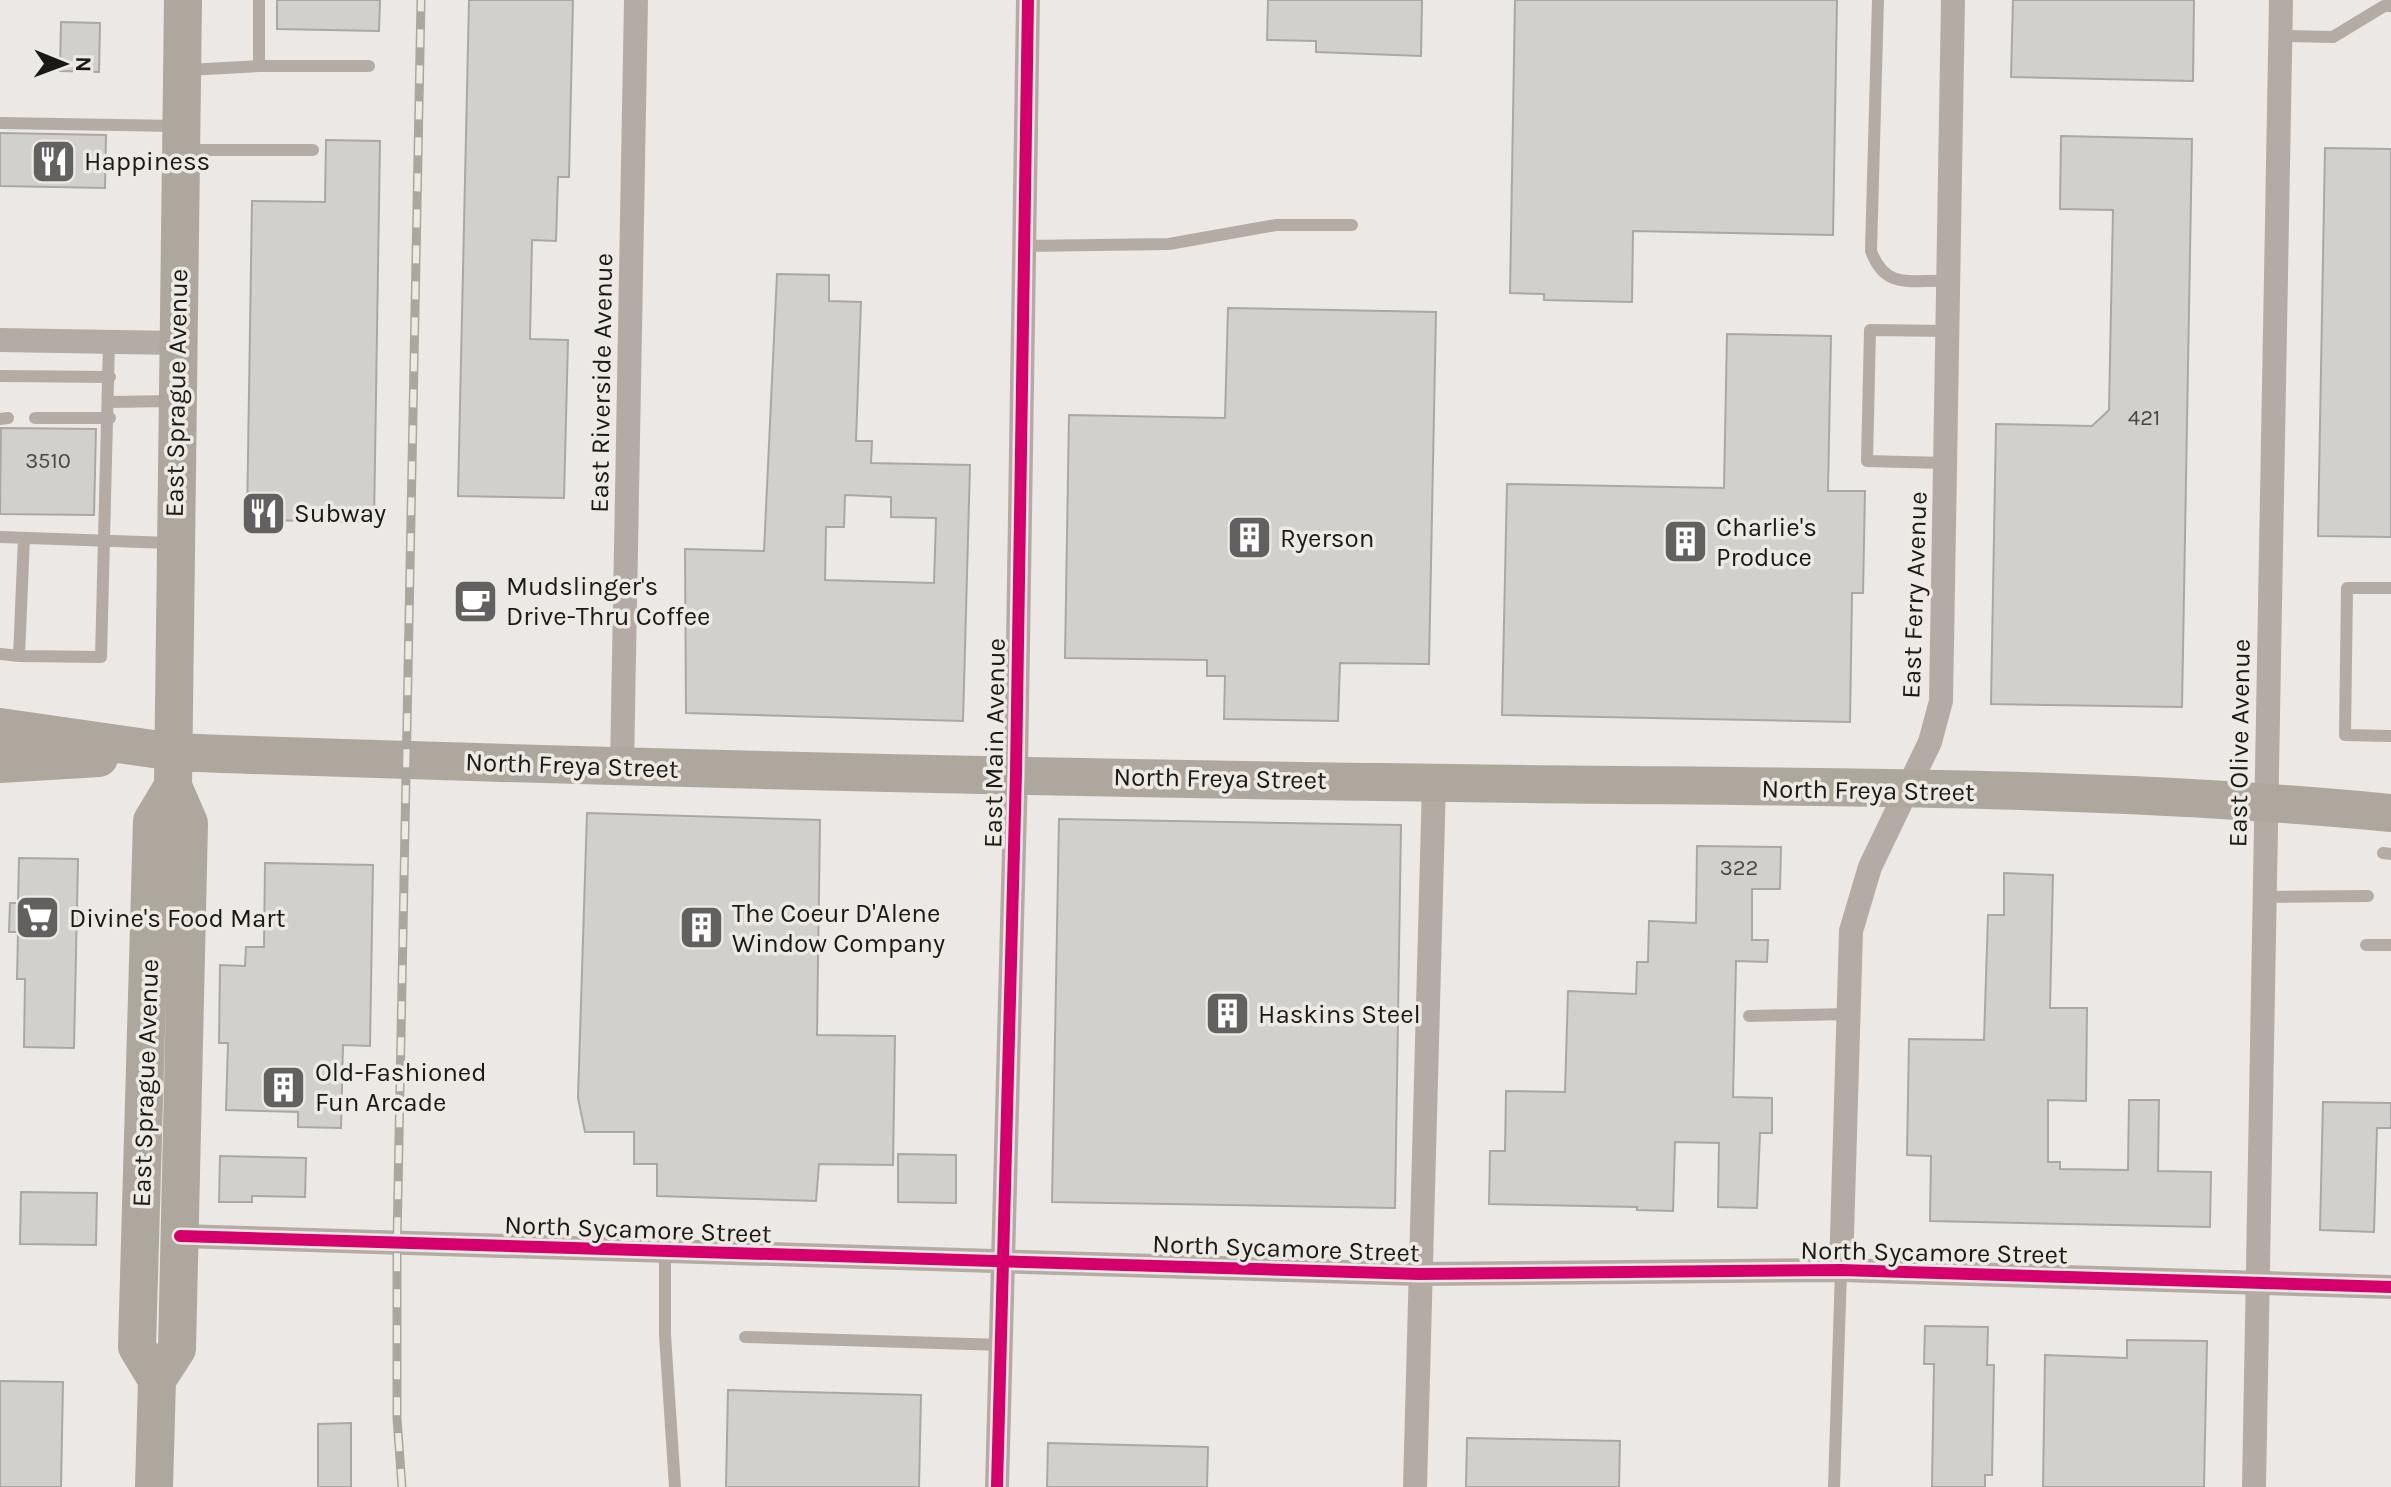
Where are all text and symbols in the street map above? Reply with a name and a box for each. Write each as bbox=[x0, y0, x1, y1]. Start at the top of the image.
north arrow bbox=[24, 24, 104, 104]
text: N bbox=[70, 56, 96, 72]
restaurant icon: Happiness bbox=[29, 137, 77, 185]
place label: Happiness bbox=[84, 146, 210, 177]
street label: East Riverside Avenue bbox=[584, 253, 619, 513]
street label: East Sprague Avenue bbox=[159, 268, 194, 518]
house number: 421 bbox=[2128, 405, 2160, 431]
house number: 3510 bbox=[25, 448, 71, 474]
restaurant icon: Subway bbox=[239, 489, 287, 537]
street label: East Ferry Avenue bbox=[1895, 491, 1934, 699]
place label: Subway bbox=[294, 498, 386, 529]
place label: Charlie's Produce bbox=[1716, 512, 1817, 573]
building icon: Ryerson bbox=[1225, 514, 1273, 562]
building icon: Charlie's Produce bbox=[1661, 518, 1709, 566]
place label: Ryerson bbox=[1280, 523, 1374, 554]
place label: Mudslinger's Drive-Thru Coffee bbox=[506, 571, 710, 632]
cafe icon: Mudslinger's Drive-Thru Coffee bbox=[451, 577, 499, 625]
street label: East Main Avenue bbox=[977, 638, 1012, 848]
street label: East Olive Avenue bbox=[2222, 638, 2257, 848]
street label: North Freya Street bbox=[465, 746, 679, 785]
street label: North Freya Street bbox=[1113, 761, 1327, 796]
street label: North Freya Street bbox=[1761, 773, 1975, 808]
house number: 322 bbox=[1720, 855, 1758, 881]
supermarket icon: Divine's Food Mart bbox=[14, 894, 62, 942]
place label: The Coeur D'Alene Window Company bbox=[732, 898, 945, 959]
place label: Divine's Food Mart bbox=[69, 903, 286, 934]
building icon: The Coeur D'Alene Window Company bbox=[677, 904, 725, 952]
street label: East Sprague Avenue bbox=[126, 958, 165, 1208]
building icon: Haskins Steel bbox=[1203, 990, 1251, 1038]
place label: Haskins Steel bbox=[1258, 999, 1421, 1030]
place label: Old-Fashioned Fun Arcade bbox=[315, 1057, 487, 1118]
building icon: Old-Fashioned Fun Arcade bbox=[260, 1063, 308, 1111]
street label: North Sycamore Street bbox=[504, 1209, 772, 1250]
street label: North Sycamore Street bbox=[1152, 1228, 1420, 1269]
street label: North Sycamore Street bbox=[1800, 1235, 2068, 1270]

